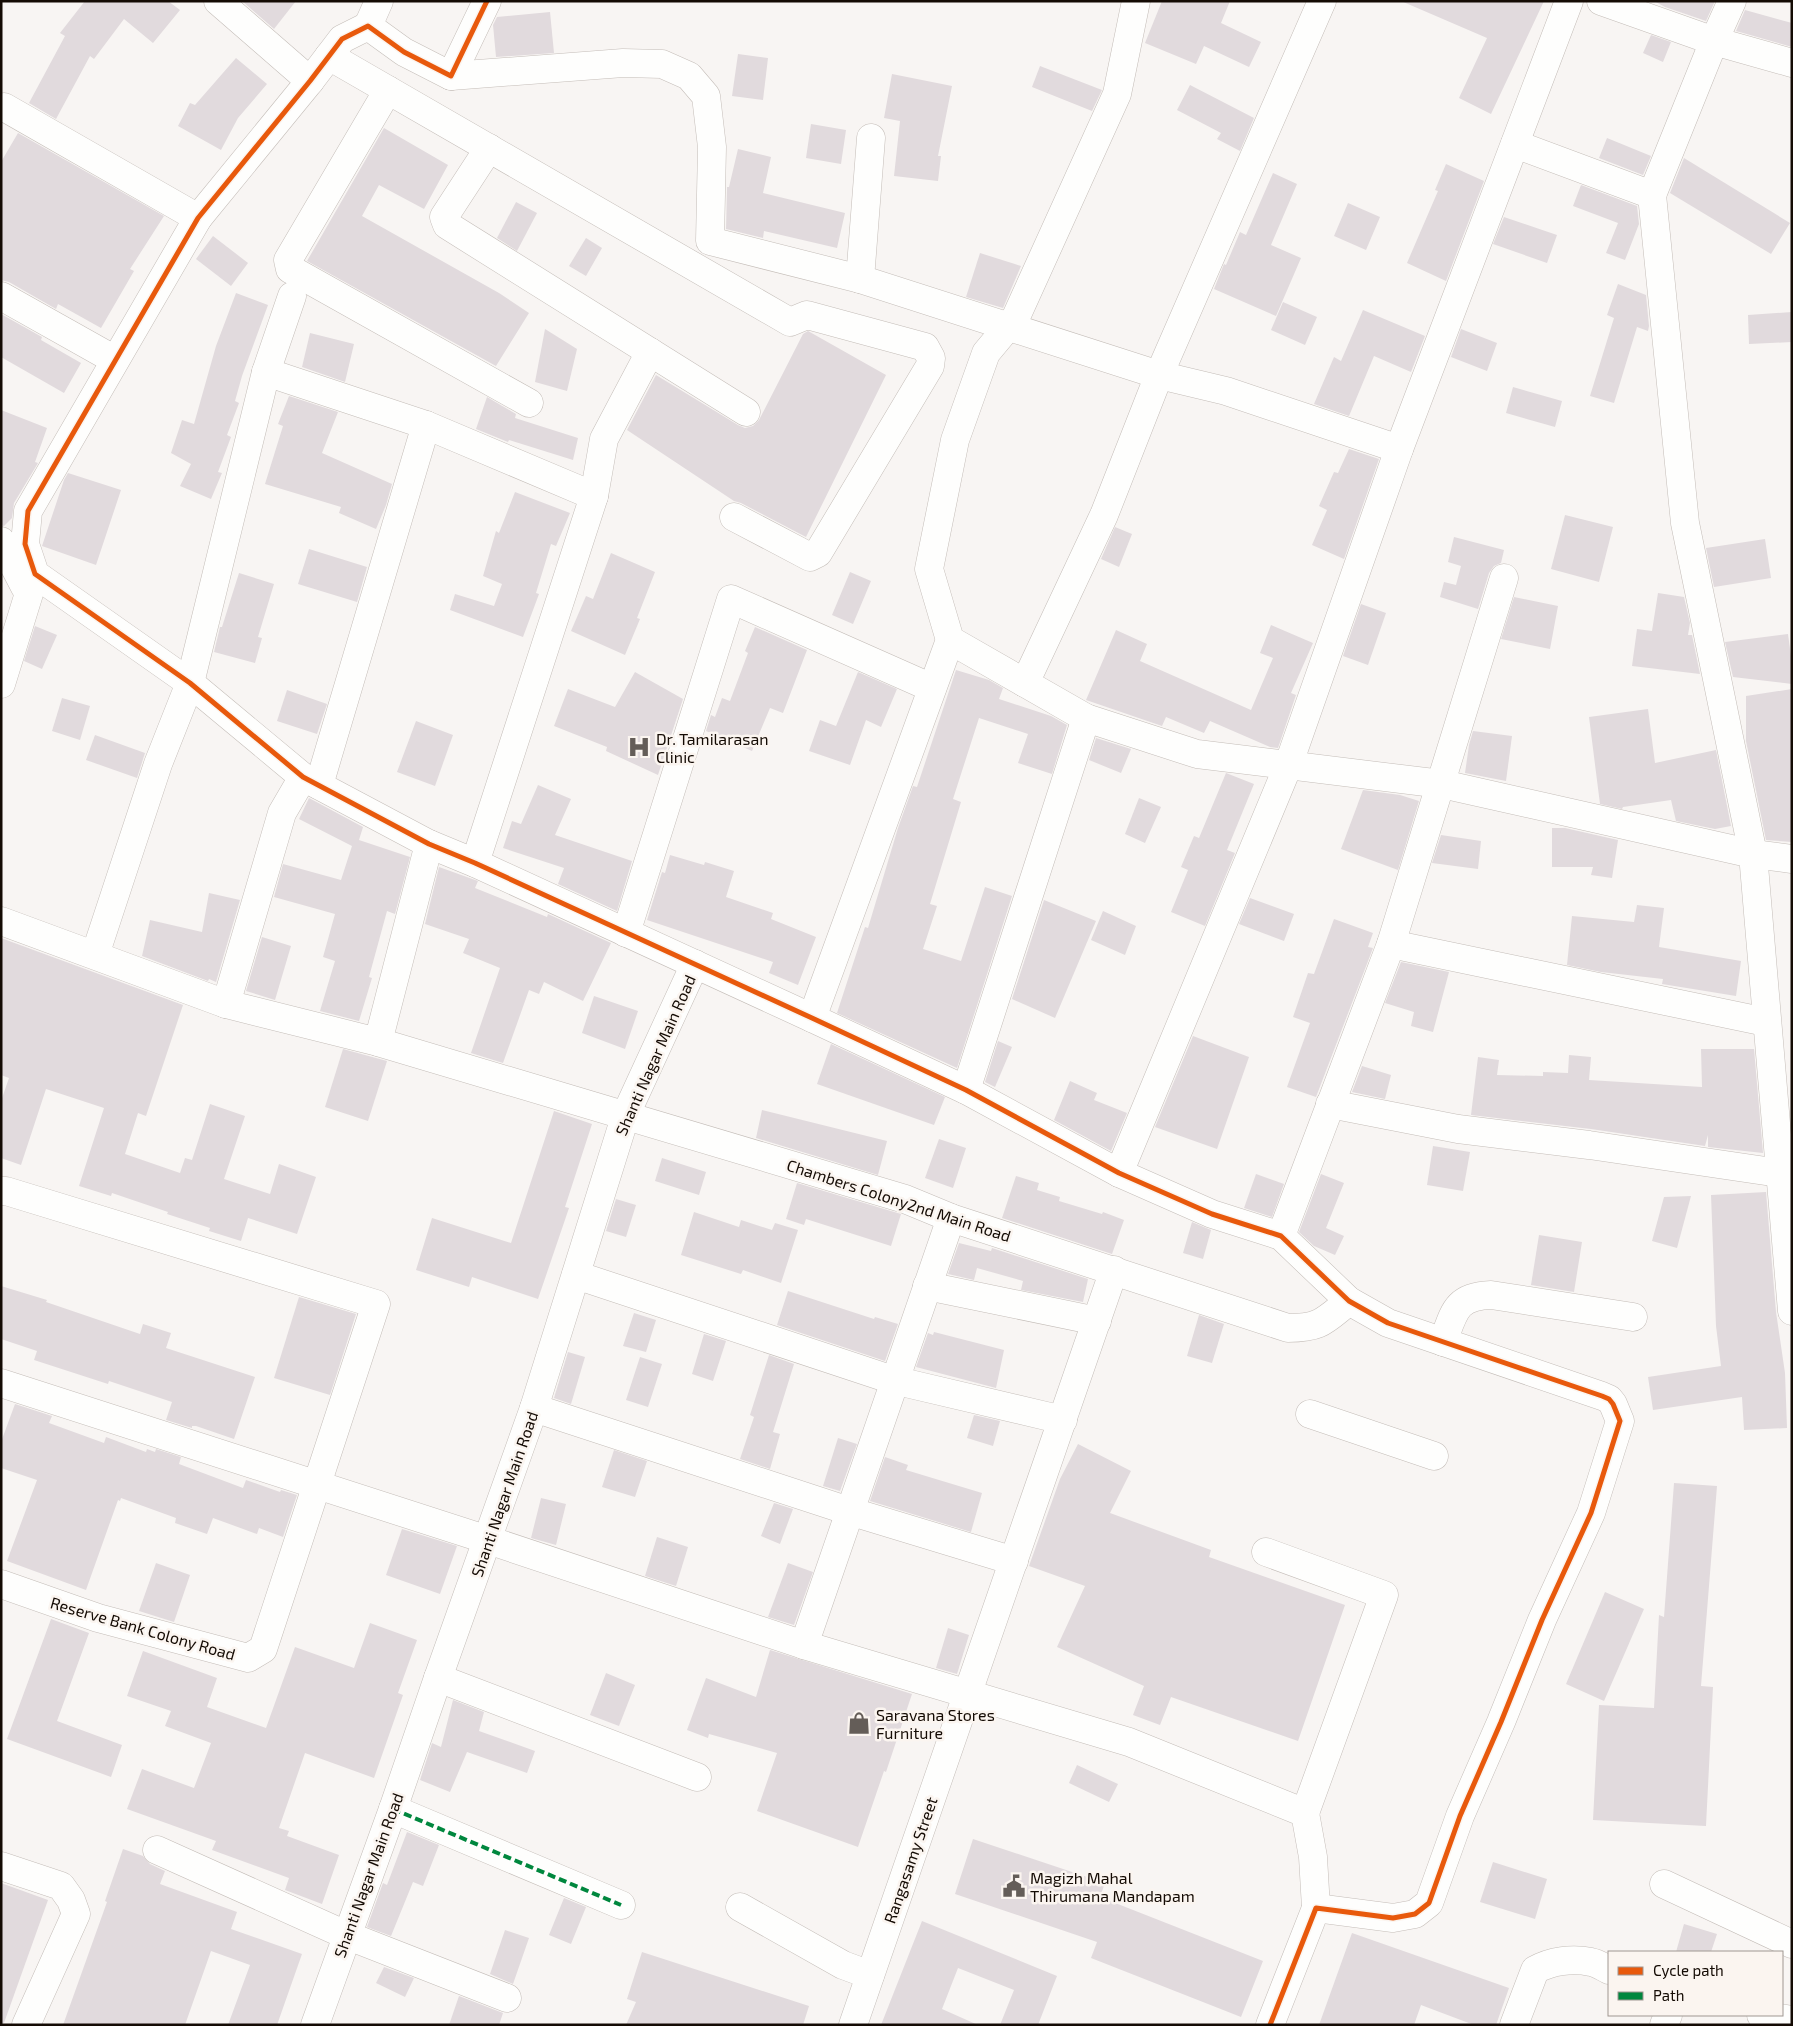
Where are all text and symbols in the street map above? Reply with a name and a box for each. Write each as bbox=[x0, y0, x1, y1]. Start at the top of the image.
place label: Dr. Tamilarasan Clinic bbox=[656, 729, 769, 766]
hospital icon: Dr. Tamilarasan Clinic bbox=[626, 734, 652, 760]
street label: Shanti Nagar Main Road bbox=[611, 972, 699, 1138]
street label: Chambers Colony2nd Main Road bbox=[785, 1155, 1013, 1245]
street label: Shanti Nagar Main Road bbox=[467, 1409, 541, 1579]
street label: Reserve Bank Colony Road bbox=[48, 1592, 238, 1664]
place label: Saravana Stores Furniture bbox=[876, 1705, 995, 1742]
shop icon: Saravana Stores Furniture bbox=[846, 1710, 872, 1736]
street label: Shanti Nagar Main Road bbox=[329, 1790, 407, 1960]
street label: Rangasamy Street bbox=[879, 1794, 941, 1926]
place label: Magizh Mahal Thirumana Mandapam bbox=[1030, 1868, 1195, 1905]
public building icon: Magizh Mahal Thirumana Mandapam bbox=[1001, 1873, 1027, 1899]
legend bbox=[1608, 1951, 1783, 2016]
text: Cycle path bbox=[1653, 1961, 1724, 1979]
text: Path bbox=[1653, 1986, 1684, 2004]

